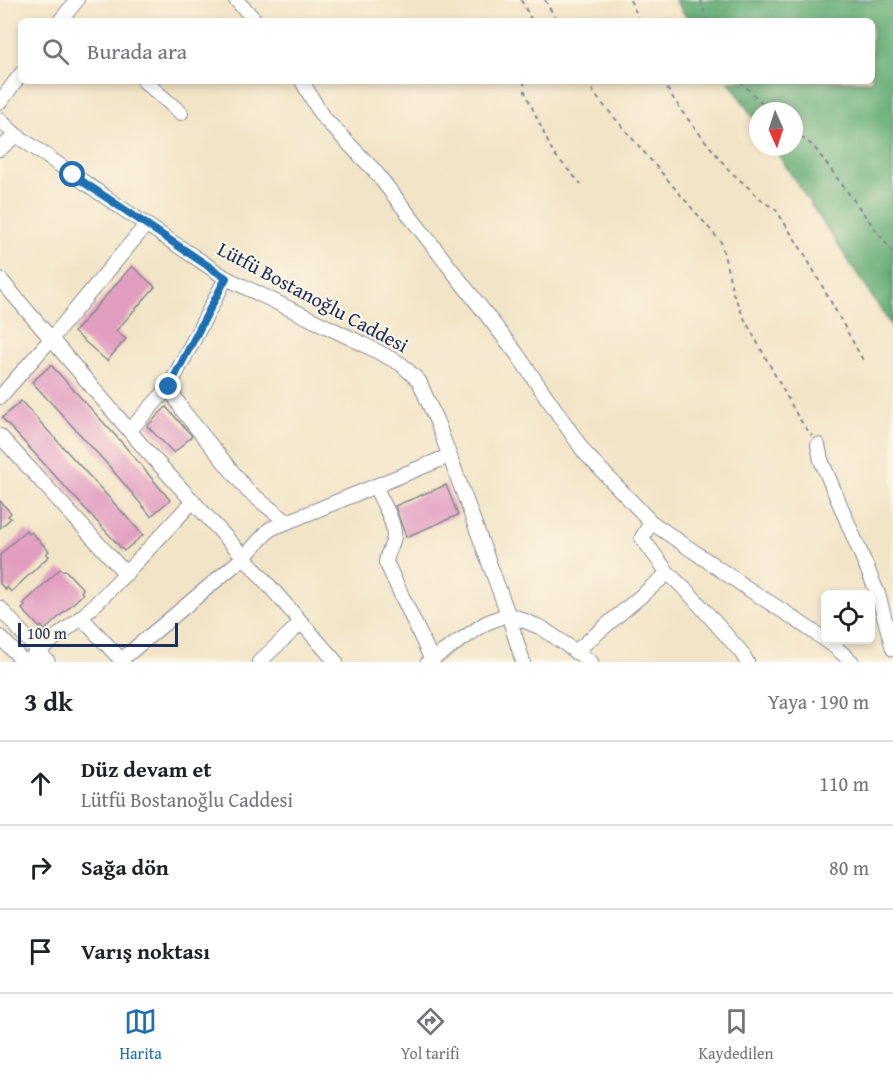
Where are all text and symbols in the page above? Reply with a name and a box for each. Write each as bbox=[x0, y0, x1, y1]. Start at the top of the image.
search box bbox=[18, 18, 875, 84]
icon: search bbox=[39, 35, 72, 68]
text: Burada ara bbox=[87, 35, 187, 67]
north arrow bbox=[749, 102, 803, 156]
route start bbox=[59, 161, 85, 187]
street label: Lütfü Bostanoğlu Caddesi bbox=[213, 234, 414, 359]
route end bbox=[155, 373, 181, 399]
map controls bbox=[821, 590, 875, 644]
button: locate bbox=[821, 590, 875, 644]
scale bar bbox=[18, 620, 178, 648]
text: 100 m bbox=[27, 621, 67, 645]
text: 3 dk bbox=[24, 682, 73, 721]
text: Yaya · 190 m bbox=[768, 687, 869, 716]
text: Düz devam et bbox=[81, 753, 212, 785]
icon: ahead bbox=[24, 767, 57, 800]
text: 110 m bbox=[819, 769, 869, 798]
text: Lütfü Bostanoğlu Caddesi bbox=[81, 785, 293, 814]
icon: right bbox=[24, 851, 57, 884]
text: Sağa dön bbox=[81, 851, 169, 883]
text: 80 m bbox=[829, 853, 869, 882]
icon: arrive bbox=[24, 935, 57, 968]
text: Varış noktası bbox=[81, 935, 210, 967]
tab: Harita bbox=[119, 1005, 162, 1065]
tab: Yol tarifi bbox=[401, 1005, 460, 1065]
tab: Kaydedilen bbox=[698, 1005, 774, 1065]

